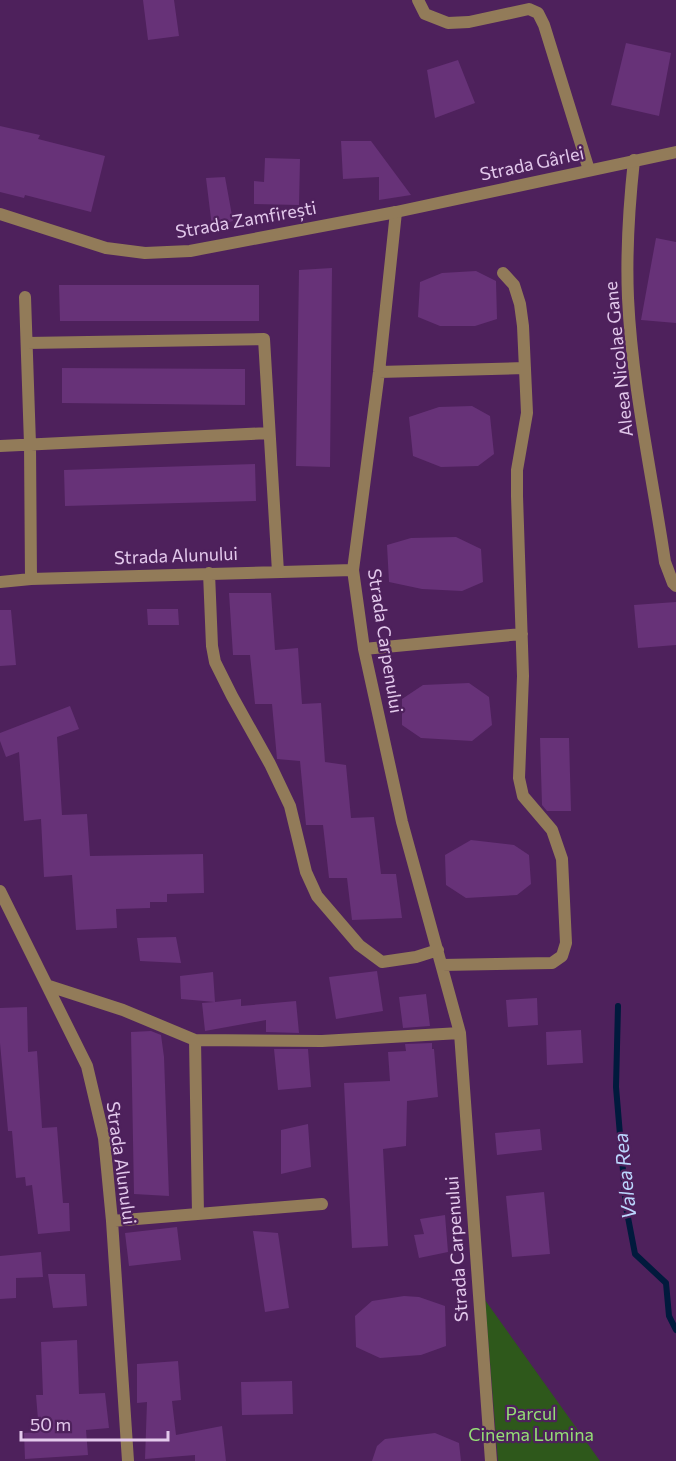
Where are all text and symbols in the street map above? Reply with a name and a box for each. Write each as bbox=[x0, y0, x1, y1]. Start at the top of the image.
street label: Strada Gârlei bbox=[478, 141, 586, 185]
street label: Strada Zamfirești bbox=[174, 196, 318, 243]
street label: Aleea Nicolae Gane bbox=[599, 280, 637, 438]
street label: Strada Alunului bbox=[114, 542, 238, 568]
street label: Strada Carpenului bbox=[364, 567, 408, 715]
street label: Strada Alunului bbox=[102, 1100, 142, 1226]
water label: Valea Rea bbox=[608, 1132, 640, 1221]
street label: Strada Carpenului bbox=[440, 1175, 472, 1323]
park label: Parcul Cinema Lumina bbox=[468, 1402, 594, 1445]
scale bar bbox=[21, 1404, 168, 1442]
text: 50 m bbox=[30, 1413, 71, 1435]

